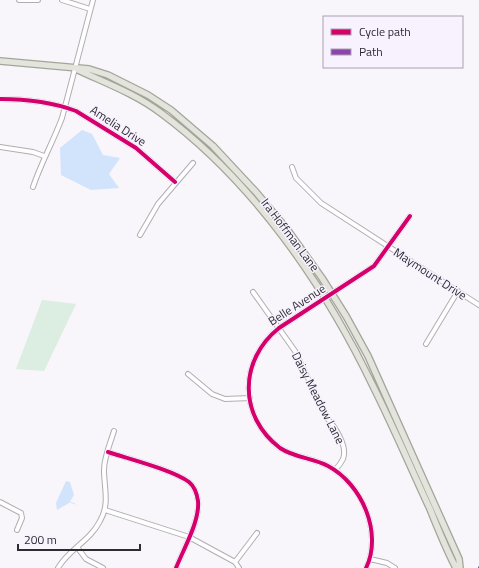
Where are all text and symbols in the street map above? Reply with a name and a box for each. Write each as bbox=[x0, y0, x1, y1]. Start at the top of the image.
legend bbox=[323, 16, 463, 68]
text: Cycle path bbox=[359, 22, 411, 41]
text: Path bbox=[359, 42, 383, 61]
street label: Amelia Drive bbox=[86, 100, 150, 151]
street label: Ira Hoffman Lane bbox=[256, 194, 324, 275]
street label: Maymount Drive bbox=[390, 243, 471, 304]
street label: Belle Avenue bbox=[264, 279, 329, 330]
street label: Daisy Meadow Lane bbox=[287, 348, 350, 447]
scale bar bbox=[18, 526, 140, 552]
text: 200 m bbox=[24, 530, 57, 549]

